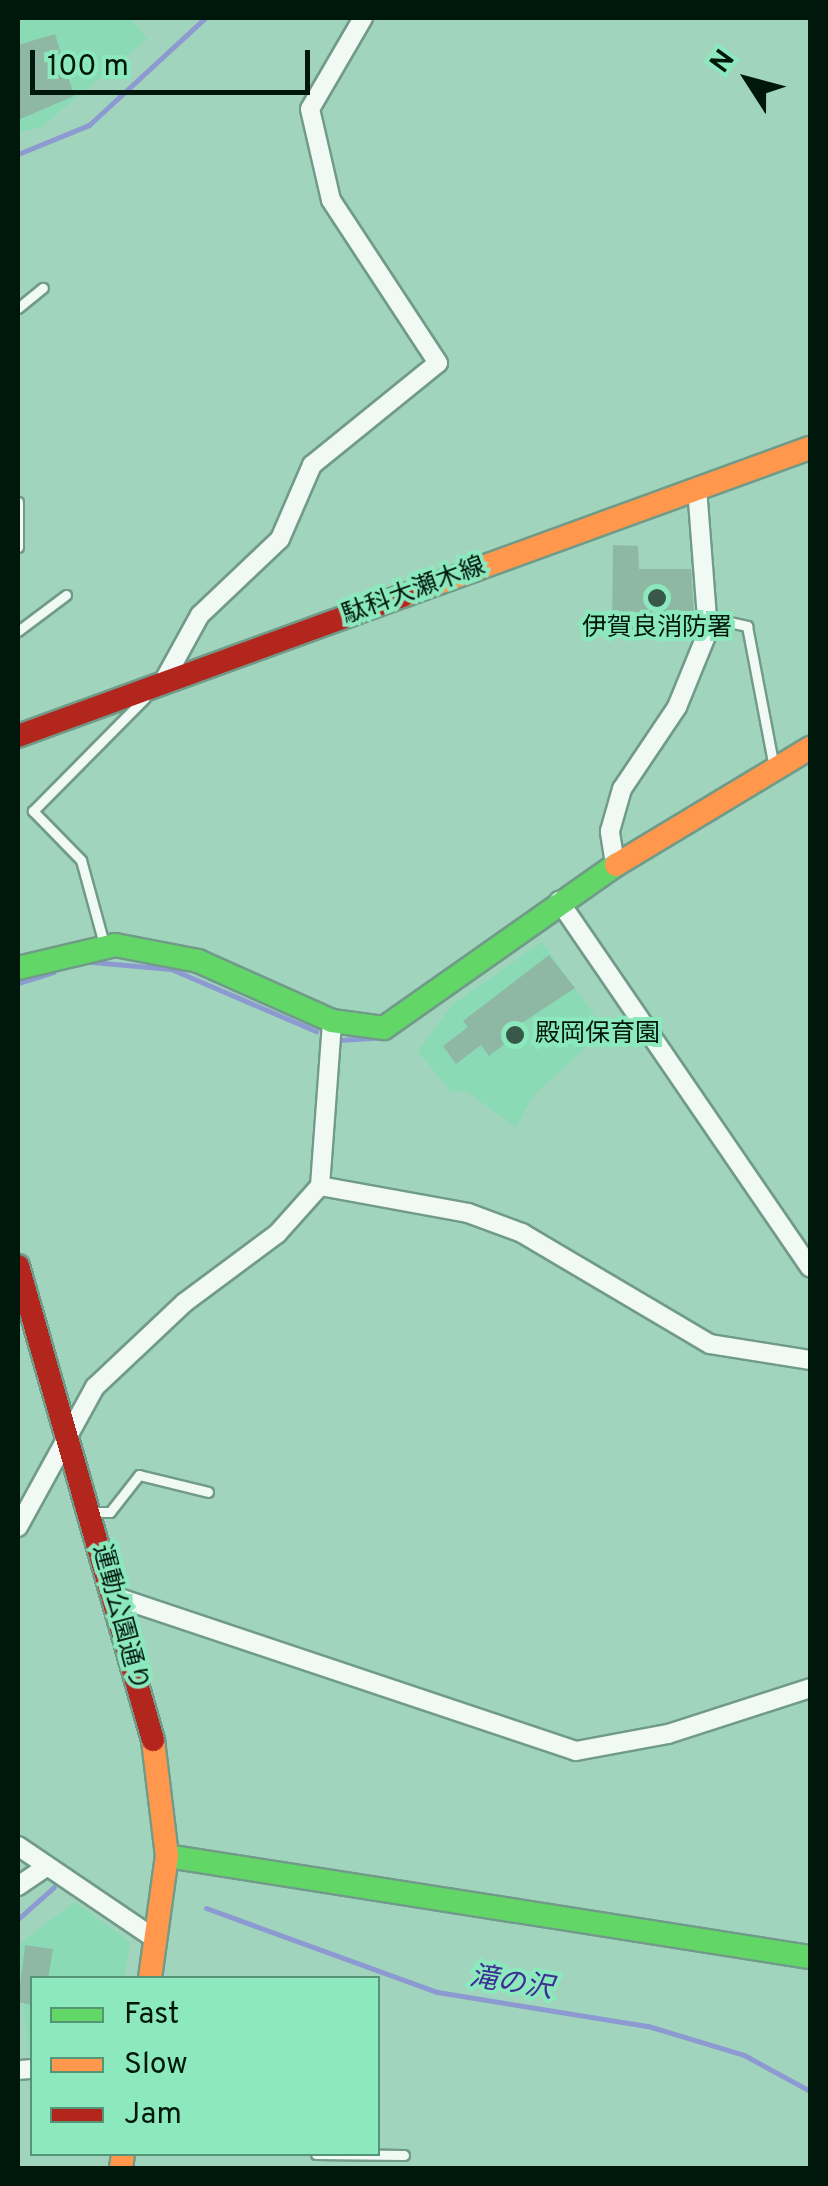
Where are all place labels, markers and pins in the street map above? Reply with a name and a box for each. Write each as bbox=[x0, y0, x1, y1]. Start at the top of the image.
marker: 伊賀良消防署 bbox=[646, 587, 668, 609]
place label: 伊賀良消防署 bbox=[582, 614, 732, 644]
place label: 殿岡保育園 bbox=[535, 1020, 660, 1050]
marker: 殿岡保育園 bbox=[504, 1024, 526, 1046]

